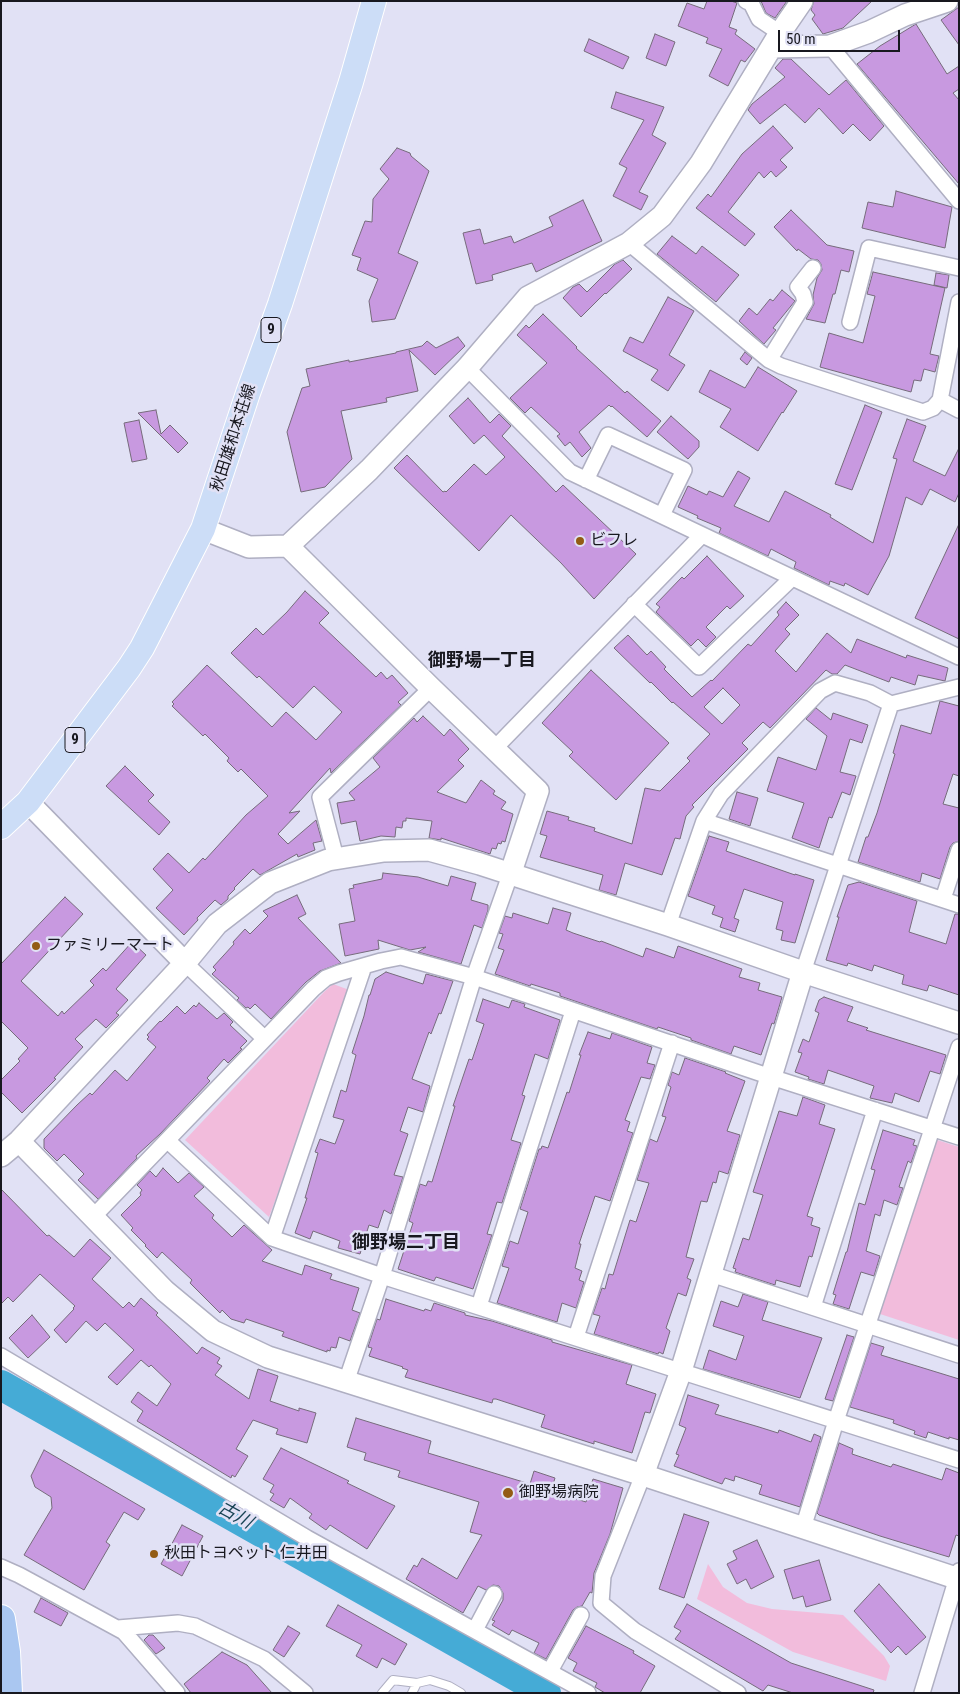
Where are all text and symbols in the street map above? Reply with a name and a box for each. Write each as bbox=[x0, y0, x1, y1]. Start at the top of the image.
scale bar bbox=[780, 20, 902, 52]
text: 50 m bbox=[786, 30, 816, 48]
road number: 9 bbox=[261, 318, 281, 342]
street label: 秋田雄和本荘線 bbox=[208, 382, 260, 494]
place label: ビフレ bbox=[590, 531, 638, 551]
marker: ビフレ bbox=[574, 535, 586, 547]
district label: 御野場一丁目 bbox=[428, 650, 536, 672]
road number: 9 bbox=[65, 728, 85, 752]
place label: ファミリーマート bbox=[46, 936, 174, 956]
marker: ファミリーマート bbox=[30, 940, 42, 952]
district label: 御野場二丁目 bbox=[352, 1232, 460, 1254]
place label: 御野場病院 bbox=[519, 1483, 599, 1503]
marker: 御野場病院 bbox=[501, 1486, 515, 1500]
water label: 古川 bbox=[214, 1498, 256, 1534]
place label: 秋田トヨペット 仁井田 bbox=[164, 1544, 328, 1564]
marker: 秋田トヨペット 仁井田 bbox=[148, 1548, 160, 1560]

